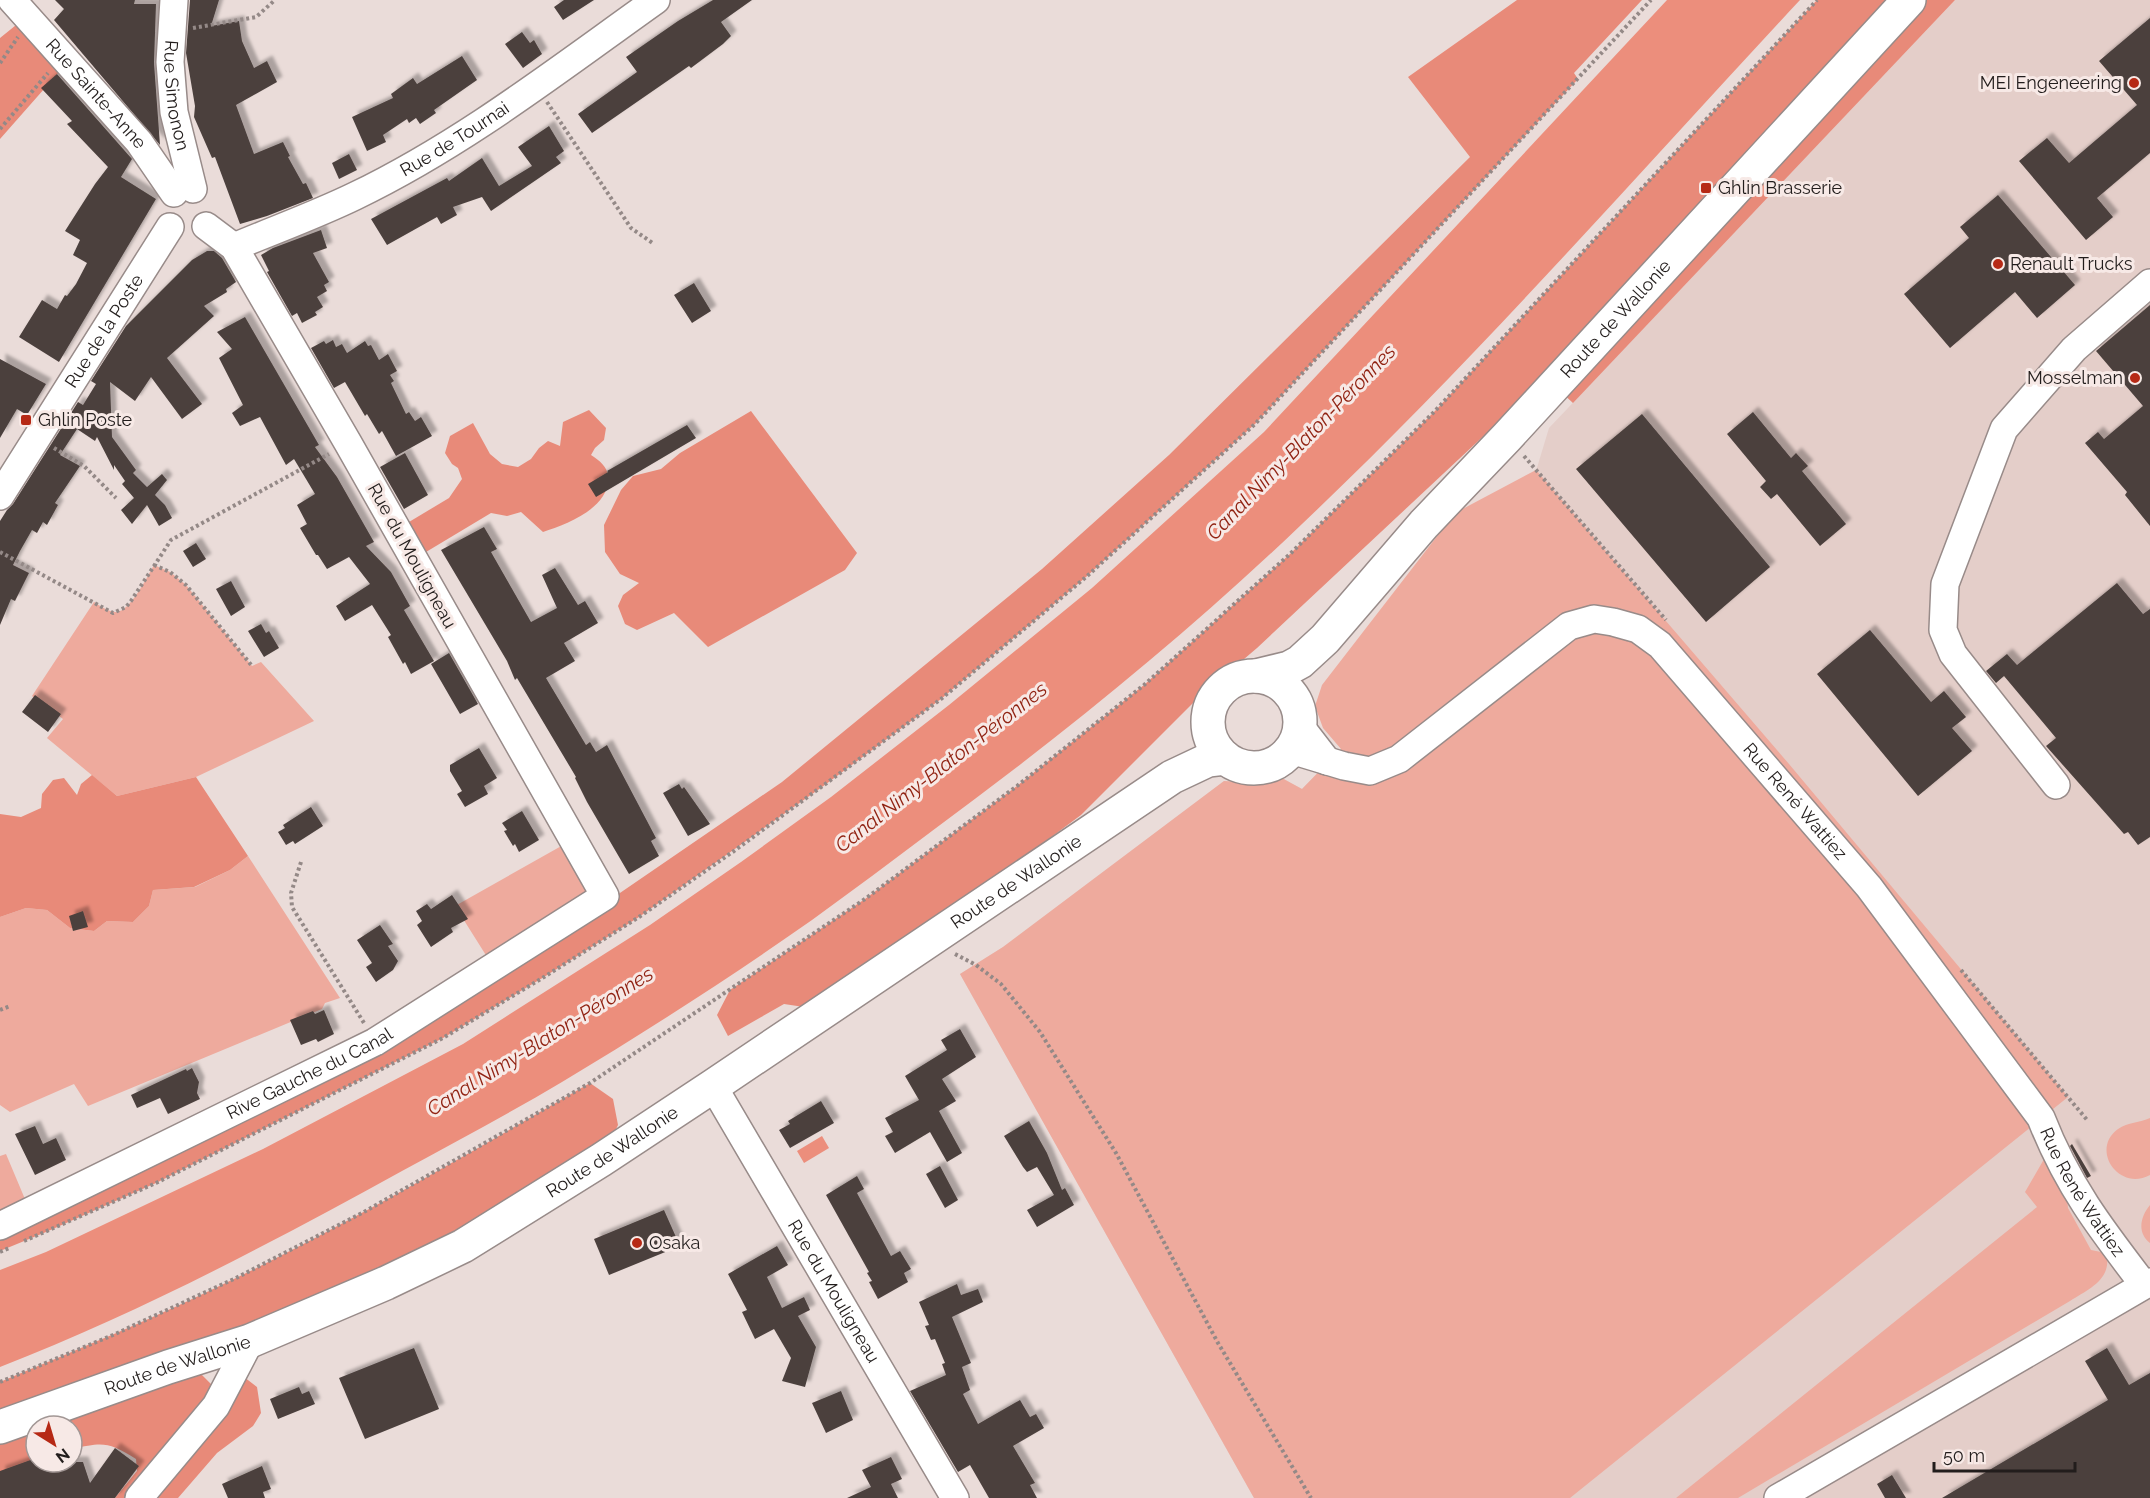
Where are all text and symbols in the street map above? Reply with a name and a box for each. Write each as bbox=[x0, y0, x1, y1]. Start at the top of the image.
street label: Rue Sainte-Anne bbox=[42, 34, 152, 153]
street label: Rue Simonon bbox=[160, 40, 194, 153]
place label: MEI Engeneering bbox=[1980, 72, 2122, 93]
marker: MEI Engeneering bbox=[2127, 76, 2141, 90]
street label: Rue de Tournai bbox=[396, 97, 513, 181]
place label: Ghlin Brasserie bbox=[1718, 177, 1843, 198]
marker: Ghlin Brasserie bbox=[1699, 181, 1713, 195]
place label: Renault Trucks bbox=[2010, 253, 2133, 274]
street label: Route de Wallonie bbox=[1556, 255, 1675, 382]
marker: Renault Trucks bbox=[1991, 257, 2005, 271]
street label: Rue de la Poste bbox=[60, 270, 148, 391]
water label: Canal Nimy-Blaton-Péronnes bbox=[1201, 339, 1401, 545]
place label: Mosselman bbox=[2027, 367, 2123, 388]
marker: Mosselman bbox=[2128, 371, 2142, 385]
place label: Ghlin Poste bbox=[38, 409, 133, 430]
marker: Ghlin Poste bbox=[19, 413, 33, 427]
street label: Rue du Mouligneau bbox=[364, 480, 461, 632]
water label: Canal Nimy-Blaton-Péronnes bbox=[830, 676, 1052, 857]
street label: Rue René Wattiez bbox=[1739, 738, 1852, 864]
street label: Route de Wallonie bbox=[947, 830, 1086, 933]
water label: Canal Nimy-Blaton-Péronnes bbox=[422, 961, 658, 1121]
street label: Rive Gauche du Canal bbox=[223, 1023, 396, 1123]
street label: Route de Wallonie bbox=[542, 1101, 682, 1202]
street label: Rue René Wattiez bbox=[2036, 1124, 2130, 1260]
street label: Rue du Mouligneau bbox=[784, 1216, 884, 1366]
place label: Osaka bbox=[649, 1232, 700, 1253]
marker: Osaka bbox=[630, 1236, 644, 1250]
street label: Route de Wallonie bbox=[101, 1330, 253, 1399]
north arrow bbox=[24, 1414, 84, 1474]
scale bar bbox=[1934, 1435, 2075, 1473]
text: N bbox=[52, 1444, 73, 1467]
text: 50 m bbox=[1943, 1445, 1985, 1466]

